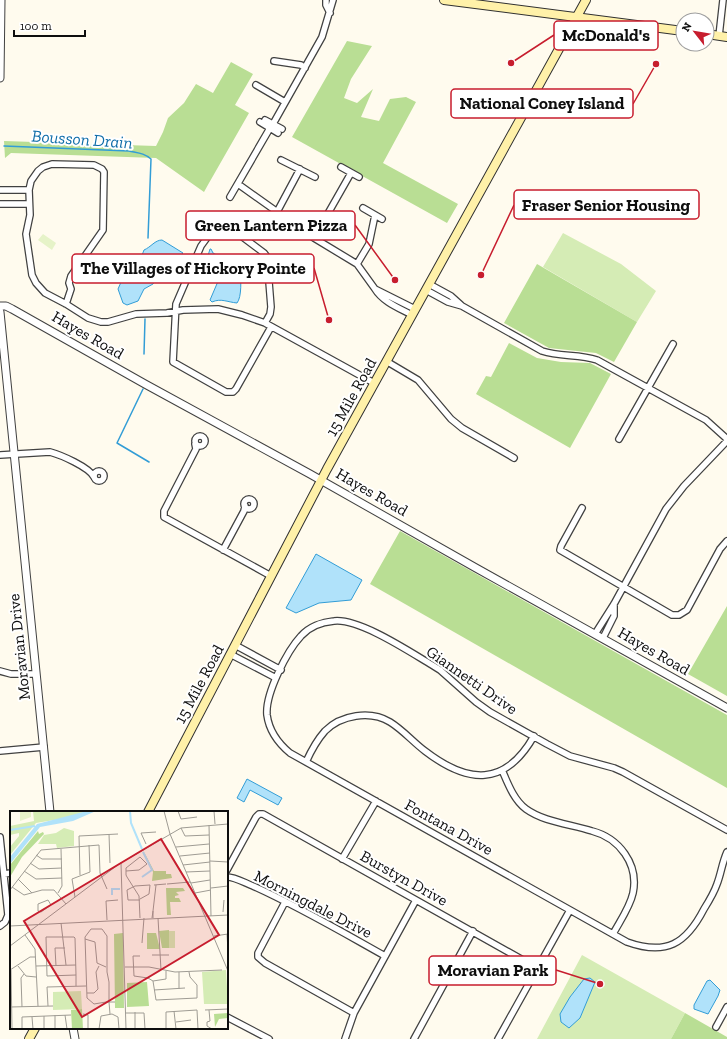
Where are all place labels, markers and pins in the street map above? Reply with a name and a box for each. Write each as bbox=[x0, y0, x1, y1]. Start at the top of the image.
callout: McDonald's bbox=[554, 21, 658, 50]
callout: National Coney Island bbox=[451, 89, 633, 118]
callout: Fraser Senior Housing bbox=[514, 190, 699, 219]
callout: Green Lantern Pizza bbox=[186, 211, 355, 240]
callout: The Villages of Hickory Pointe bbox=[72, 254, 314, 283]
callout: Moravian Park bbox=[429, 956, 556, 985]

